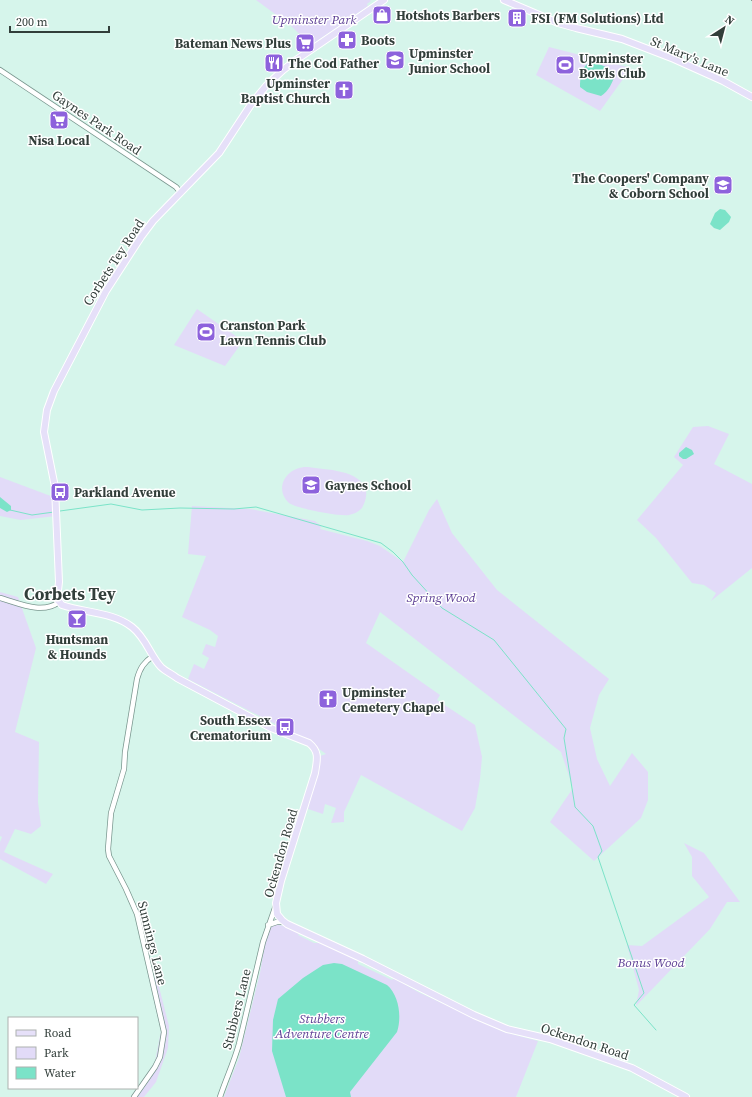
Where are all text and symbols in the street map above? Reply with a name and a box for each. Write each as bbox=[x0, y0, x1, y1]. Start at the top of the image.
shop icon: Hotshots Barbers bbox=[371, 4, 393, 26]
place label: Hotshots Barbers bbox=[396, 7, 500, 24]
building icon: FSI (FM Solutions) Ltd bbox=[506, 7, 528, 29]
scale bar bbox=[10, 8, 109, 34]
north arrow bbox=[704, 8, 744, 48]
place label: FSI (FM Solutions) Ltd bbox=[531, 10, 664, 27]
park label: Upminster Park bbox=[272, 11, 357, 28]
text: N bbox=[722, 12, 737, 29]
text: 200 m bbox=[16, 14, 48, 30]
pharmacy icon: Boots bbox=[336, 29, 358, 51]
supermarket icon: Bateman News Plus bbox=[294, 32, 316, 54]
place label: Boots bbox=[361, 32, 395, 49]
street label: St Mary's Lane bbox=[648, 32, 732, 81]
place label: Bateman News Plus bbox=[175, 35, 291, 52]
place label: Upminster Junior School bbox=[408, 45, 490, 77]
school or university icon: Upminster Junior School bbox=[384, 49, 406, 71]
place label: Upminster Bowls Club bbox=[579, 50, 646, 82]
restaurant icon: The Cod Father bbox=[263, 52, 285, 74]
sports icon: Upminster Bowls Club bbox=[554, 54, 576, 76]
place label: The Cod Father bbox=[288, 55, 380, 72]
place label: Upminster Baptist Church bbox=[241, 75, 331, 107]
church icon: Upminster Baptist Church bbox=[333, 79, 355, 101]
street label: Gaynes Park Road bbox=[49, 86, 145, 159]
supermarket icon: Nisa Local bbox=[48, 109, 70, 131]
place label: Nisa Local bbox=[28, 132, 90, 149]
place label: The Coopers' Company & Coborn School bbox=[572, 170, 709, 202]
school or university icon: The Coopers' Company & Coborn School bbox=[712, 174, 734, 196]
street label: Corbets Tey Road bbox=[79, 215, 148, 309]
place label: Cranston Park Lawn Tennis Club bbox=[220, 317, 326, 349]
sports icon: Cranston Park Lawn Tennis Club bbox=[195, 321, 217, 343]
school or university icon: Gaynes School bbox=[300, 474, 322, 496]
place label: Gaynes School bbox=[325, 477, 411, 494]
bus stop icon: Parkland Avenue bbox=[49, 481, 71, 503]
place label: Parkland Avenue bbox=[74, 484, 176, 501]
district label: Corbets Tey bbox=[24, 582, 117, 606]
park label: Spring Wood bbox=[406, 589, 476, 606]
bar icon: Huntsman & Hounds bbox=[66, 608, 88, 630]
place label: Huntsman & Hounds bbox=[46, 631, 108, 663]
place label: Upminster Cemetery Chapel bbox=[342, 684, 444, 716]
church icon: Upminster Cemetery Chapel bbox=[317, 688, 339, 710]
place label: South Essex Crematorium bbox=[190, 712, 272, 744]
bus stop icon: South Essex Crematorium bbox=[274, 716, 296, 738]
street label: Ockendon Road bbox=[260, 806, 301, 900]
street label: Sunnings Lane bbox=[134, 899, 171, 987]
park label: Bonus Wood bbox=[617, 954, 685, 971]
street label: Stubbers Lane bbox=[218, 967, 255, 1051]
park label: Stubbers Adventure Centre bbox=[274, 1010, 370, 1042]
legend bbox=[8, 1017, 138, 1089]
street label: Ockendon Road bbox=[539, 1019, 632, 1064]
text: Road bbox=[44, 1025, 71, 1041]
text: Park bbox=[44, 1045, 69, 1061]
text: Water bbox=[44, 1065, 76, 1081]

